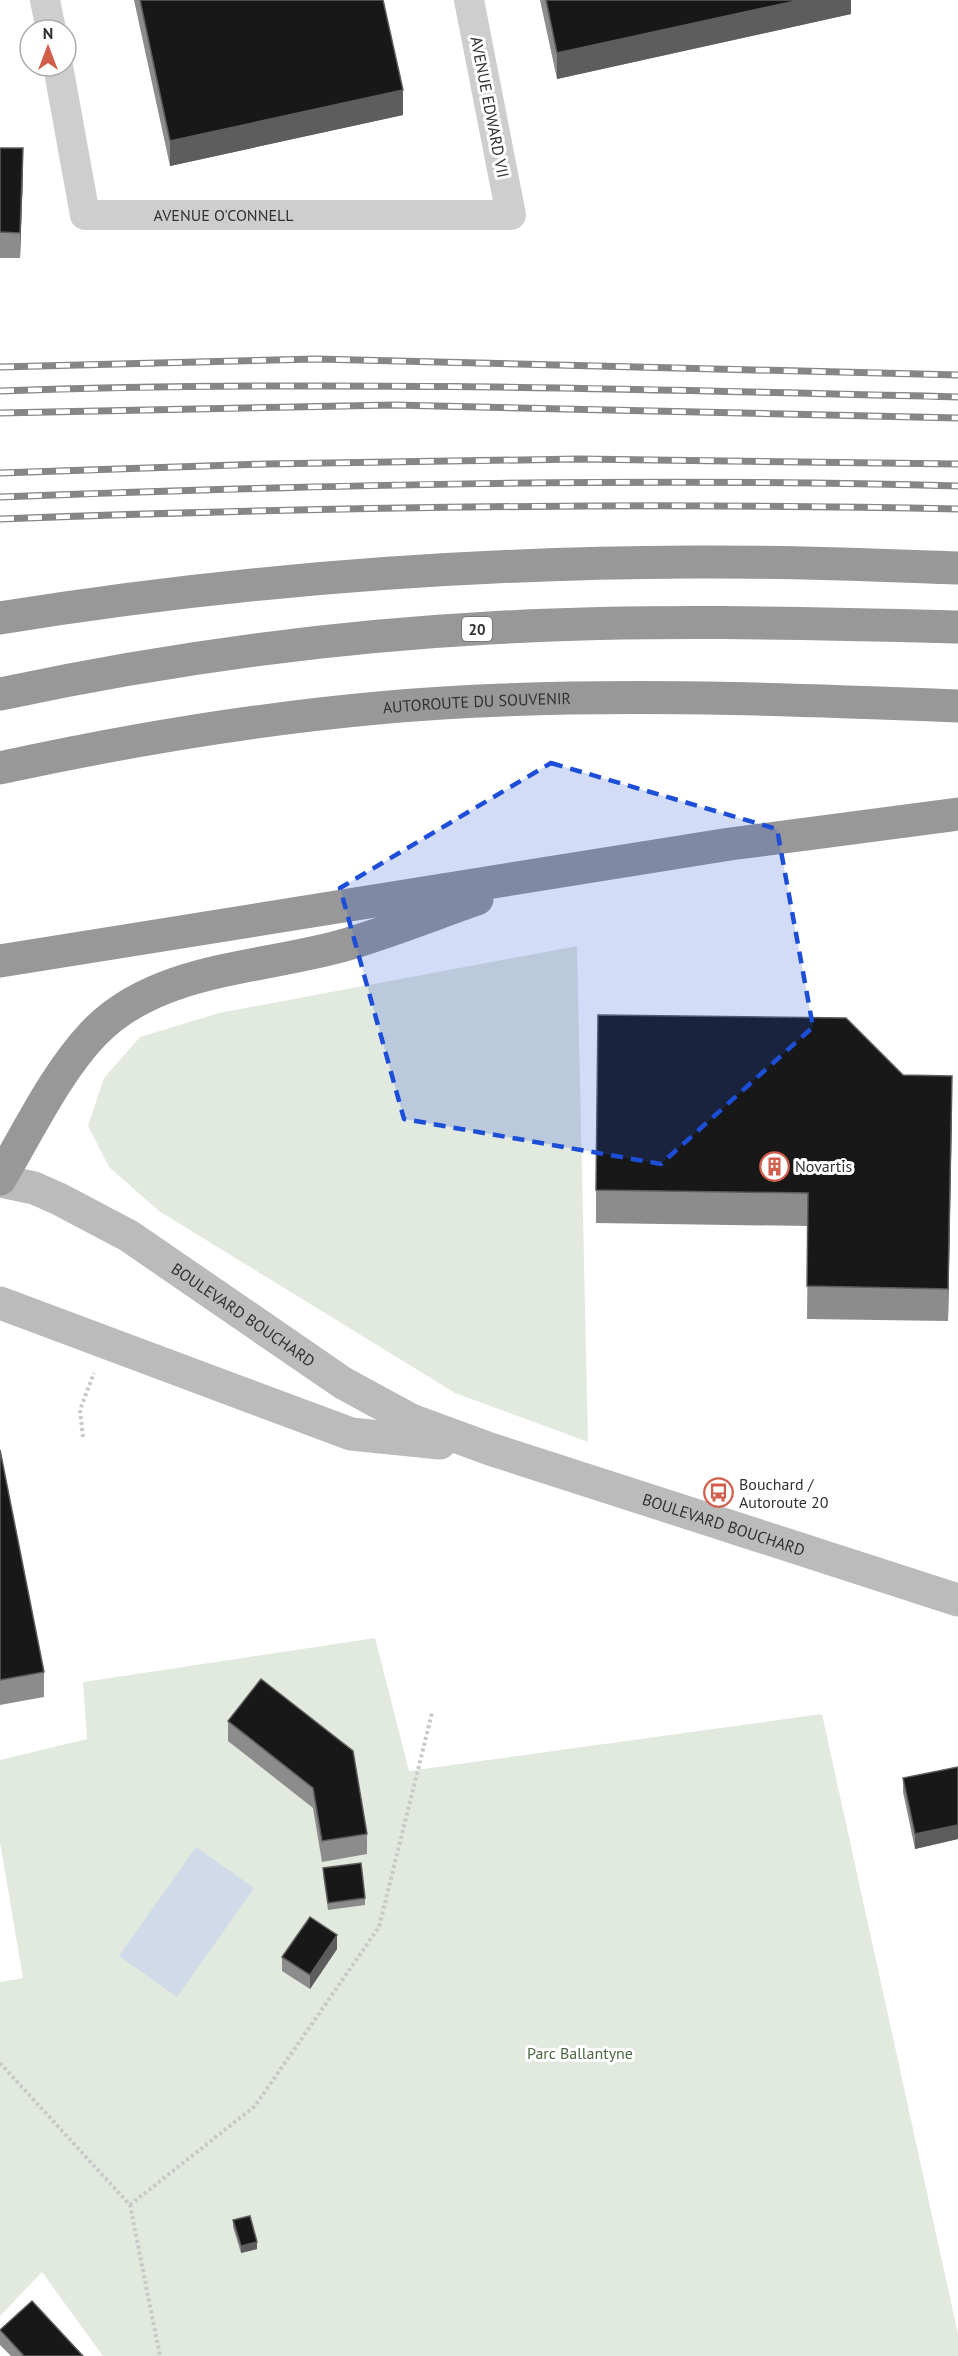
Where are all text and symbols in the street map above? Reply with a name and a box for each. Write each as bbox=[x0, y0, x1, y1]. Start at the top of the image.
north arrow bbox=[18, 18, 78, 78]
text: N bbox=[43, 23, 53, 43]
street label: AVENUE EDWARD VII bbox=[467, 35, 513, 179]
street label: AVENUE O'CONNELL bbox=[154, 205, 294, 225]
road number: 20 bbox=[462, 617, 492, 641]
street label: AUTOROUTE DU SOUVENIR bbox=[382, 688, 571, 717]
building icon: Novartis bbox=[758, 1150, 790, 1182]
place label: Novartis bbox=[795, 1156, 852, 1176]
street label: BOULEVARD BOUCHARD bbox=[168, 1258, 319, 1371]
place label: Bouchard / Autoroute 20 bbox=[739, 1474, 829, 1512]
bus stop icon: Bouchard / Autoroute 20 bbox=[702, 1477, 734, 1509]
street label: BOULEVARD BOUCHARD bbox=[640, 1489, 808, 1560]
park label: Parc Ballantyne bbox=[527, 2043, 633, 2063]

